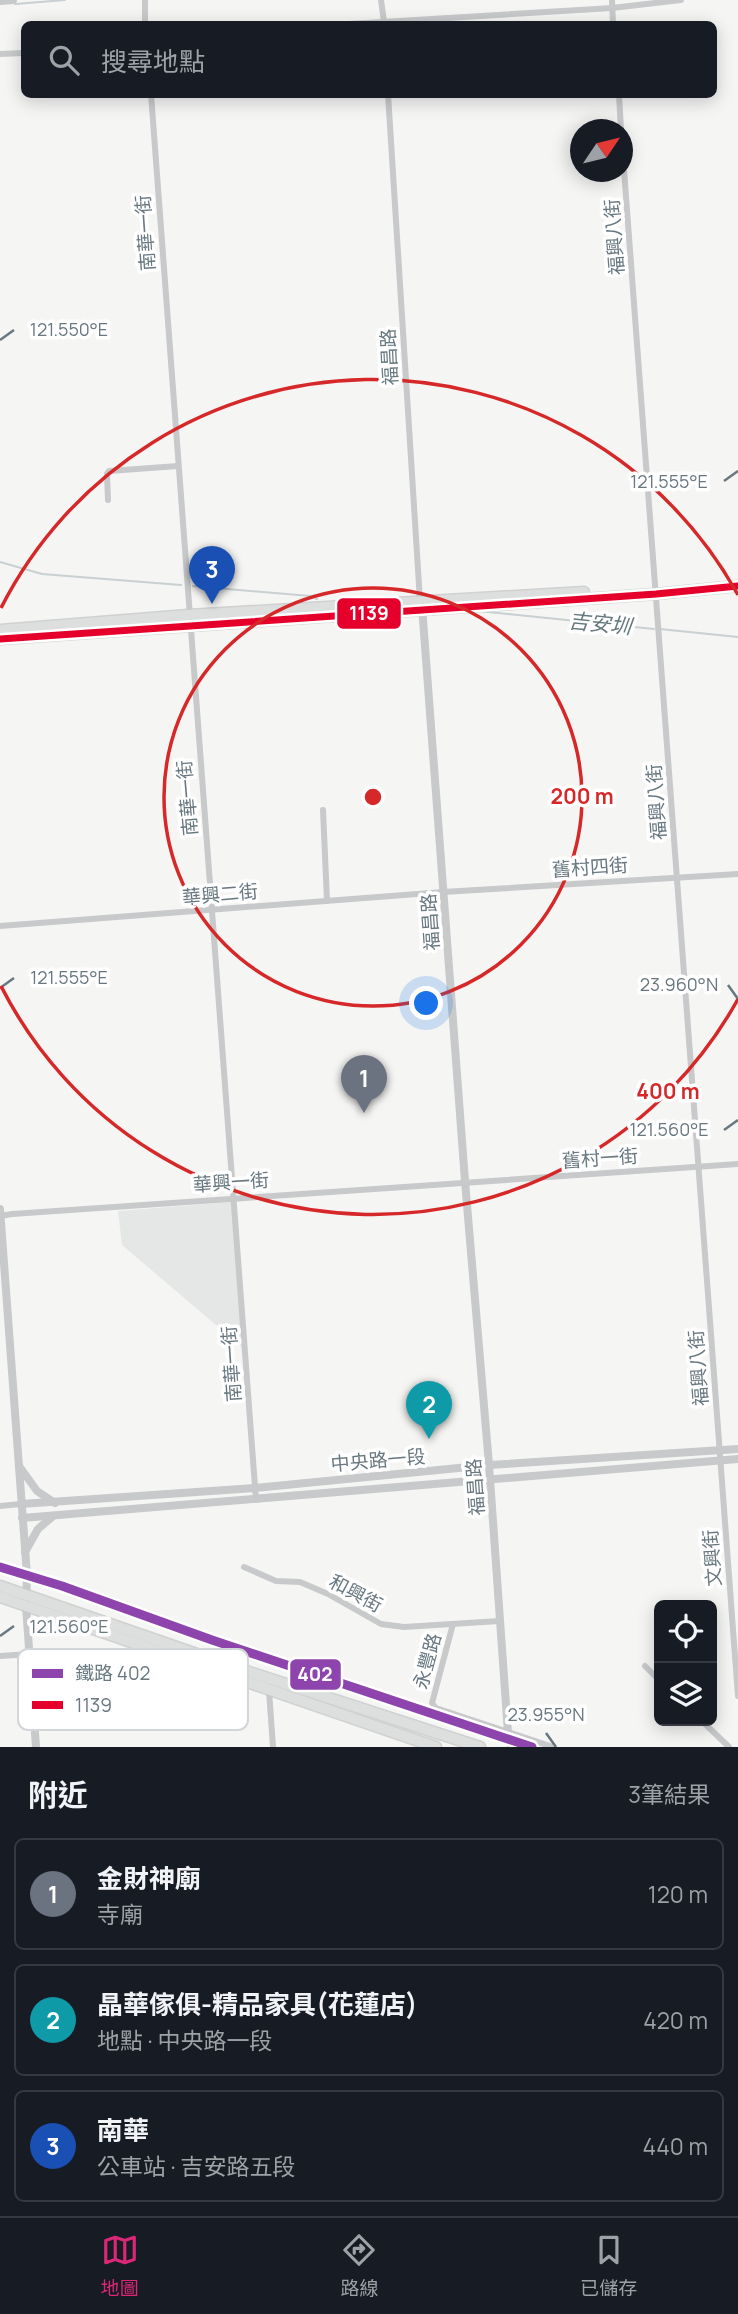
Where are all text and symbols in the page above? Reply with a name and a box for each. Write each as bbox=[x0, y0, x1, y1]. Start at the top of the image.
search box bbox=[21, 21, 717, 98]
icon: search bbox=[45, 41, 83, 79]
text: 搜尋地點 bbox=[101, 43, 205, 79]
north arrow bbox=[570, 119, 633, 182]
street label: 南華一街 bbox=[129, 194, 161, 272]
street label: 福興八街 bbox=[598, 198, 630, 276]
text: 121.550°E bbox=[30, 317, 108, 341]
street label: 福昌路 bbox=[375, 328, 403, 386]
text: 121.555°E bbox=[630, 469, 708, 493]
pin: 3 bbox=[189, 546, 235, 604]
line badge: 1139 bbox=[336, 597, 402, 630]
text: 1139 bbox=[349, 600, 389, 626]
water label: 吉安圳 bbox=[567, 606, 636, 641]
street label: 南華一街 bbox=[171, 759, 203, 837]
street label: 福興八街 bbox=[640, 763, 672, 841]
text: 200 m bbox=[550, 782, 614, 810]
centre of rings bbox=[361, 785, 385, 809]
street label: 舊村四街 bbox=[551, 851, 629, 883]
street label: 華興二街 bbox=[181, 878, 259, 910]
street label: 福昌路 bbox=[415, 893, 445, 951]
text: 121.555°E bbox=[30, 965, 108, 989]
text: 23.960°N bbox=[640, 972, 718, 996]
your location bbox=[409, 986, 443, 1020]
pin: 1 bbox=[341, 1055, 387, 1113]
text: 400 m bbox=[636, 1077, 700, 1105]
text: 121.560°E bbox=[629, 1117, 709, 1141]
street label: 舊村一街 bbox=[561, 1142, 639, 1174]
street label: 華興一街 bbox=[192, 1166, 270, 1198]
street label: 南華一街 bbox=[215, 1325, 247, 1403]
street label: 福興八街 bbox=[682, 1329, 714, 1407]
pin: 2 bbox=[406, 1381, 452, 1439]
street label: 中央路一段 bbox=[330, 1443, 426, 1477]
street label: 福昌路 bbox=[460, 1458, 490, 1516]
street label: 文興街 bbox=[697, 1529, 727, 1587]
street label: 和興街 bbox=[325, 1568, 387, 1618]
map controls bbox=[654, 1600, 717, 1726]
button: locate bbox=[654, 1600, 717, 1663]
text: 121.560°E bbox=[29, 1614, 109, 1638]
street label: 永豐路 bbox=[407, 1630, 447, 1692]
legend bbox=[18, 1649, 248, 1730]
line badge: 402 bbox=[289, 1658, 342, 1691]
text: 鐵路 402 bbox=[75, 1660, 150, 1686]
text: 402 bbox=[297, 1661, 333, 1687]
button: layers bbox=[654, 1663, 717, 1726]
text: 1139 bbox=[75, 1692, 112, 1718]
text: 23.955°N bbox=[507, 1702, 585, 1726]
text: 附近 bbox=[28, 1774, 88, 1815]
text: 3筆結果 bbox=[628, 1778, 710, 1810]
text: 金財神廟 bbox=[97, 1860, 201, 1896]
text: 1 bbox=[48, 1878, 58, 1910]
text: 120 m bbox=[648, 1878, 708, 1910]
text: 寺廟 bbox=[97, 1898, 143, 1930]
text: 晶華傢俱-精品家具(花蓮店) bbox=[97, 1986, 417, 2022]
text: 2 bbox=[46, 2004, 60, 2036]
text: 420 m bbox=[643, 2004, 708, 2036]
text: 地點 · 中央路一段 bbox=[97, 2024, 272, 2056]
text: 南華 bbox=[97, 2112, 149, 2148]
text: 3 bbox=[46, 2130, 60, 2162]
text: 440 m bbox=[643, 2130, 708, 2162]
text: 公車站 · 吉安路五段 bbox=[97, 2150, 295, 2182]
tab: 地圖 bbox=[101, 2231, 139, 2301]
tab: 路線 bbox=[340, 2231, 378, 2301]
tab: 已儲存 bbox=[580, 2231, 637, 2301]

